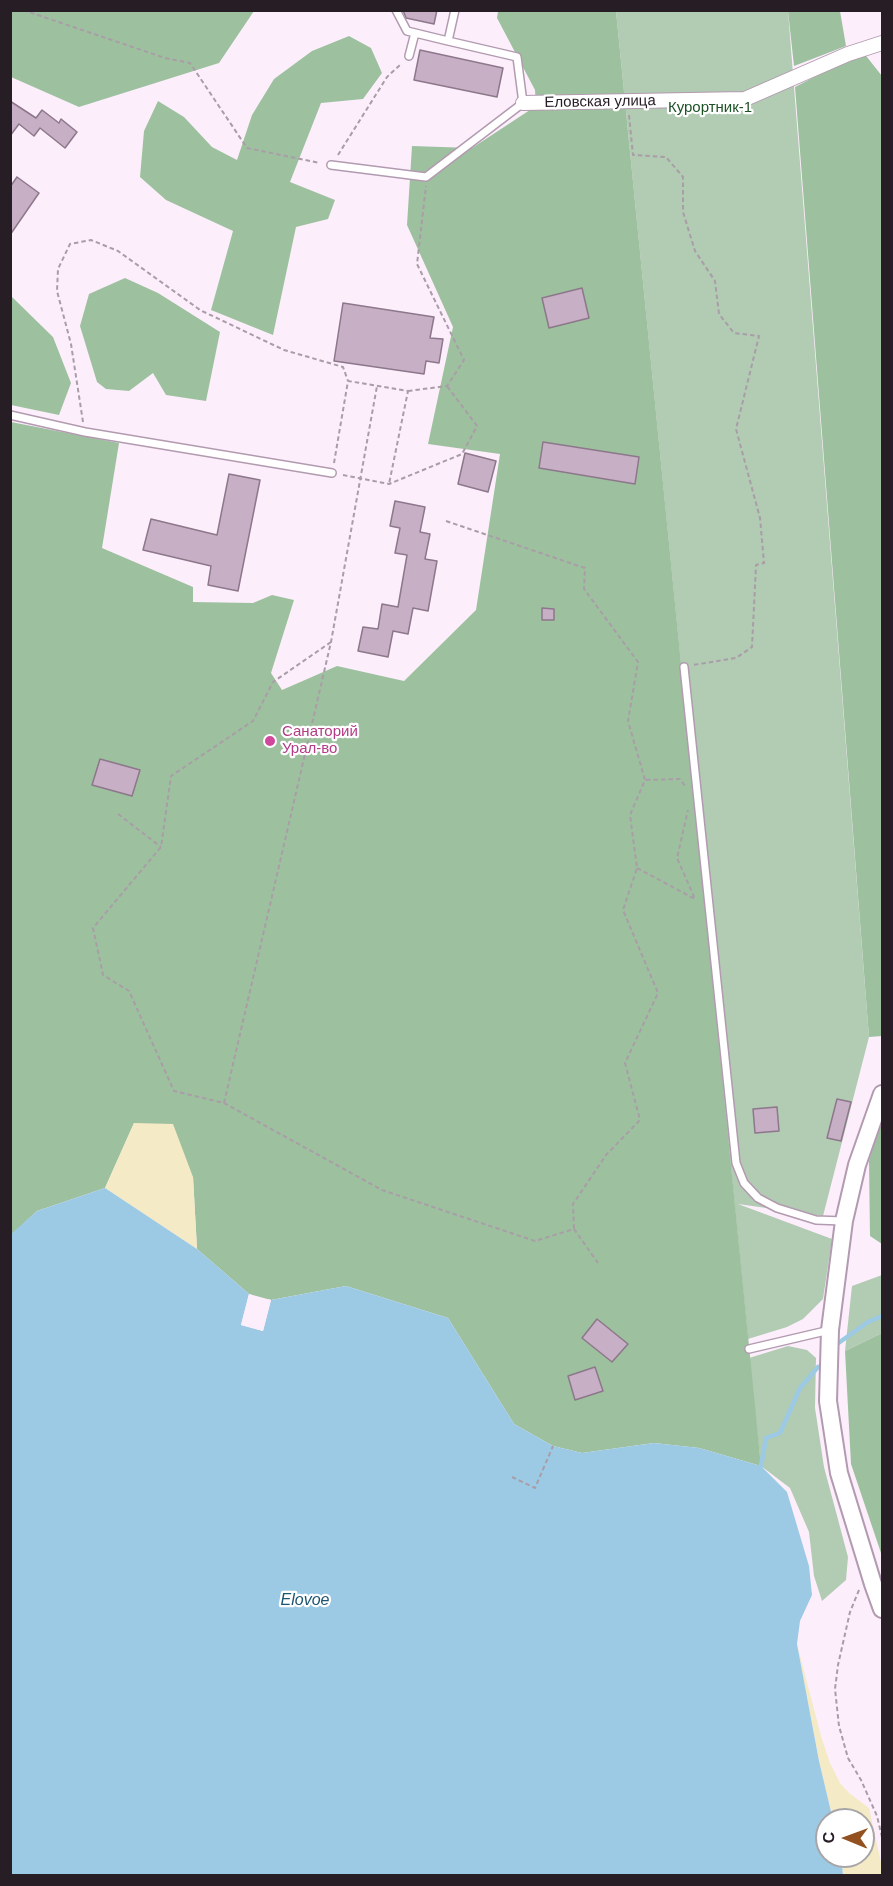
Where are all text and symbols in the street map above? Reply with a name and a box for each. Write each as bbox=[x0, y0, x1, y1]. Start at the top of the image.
street label: Еловская улица bbox=[544, 92, 656, 112]
park label: Курортник-1 bbox=[668, 99, 752, 117]
place label: Санаторий Урал-во bbox=[282, 723, 358, 758]
marker: Санаторий Урал-во bbox=[263, 734, 277, 748]
water label: Elovoe bbox=[281, 1591, 329, 1611]
north arrow bbox=[815, 1808, 875, 1868]
text: С bbox=[820, 1832, 837, 1844]

